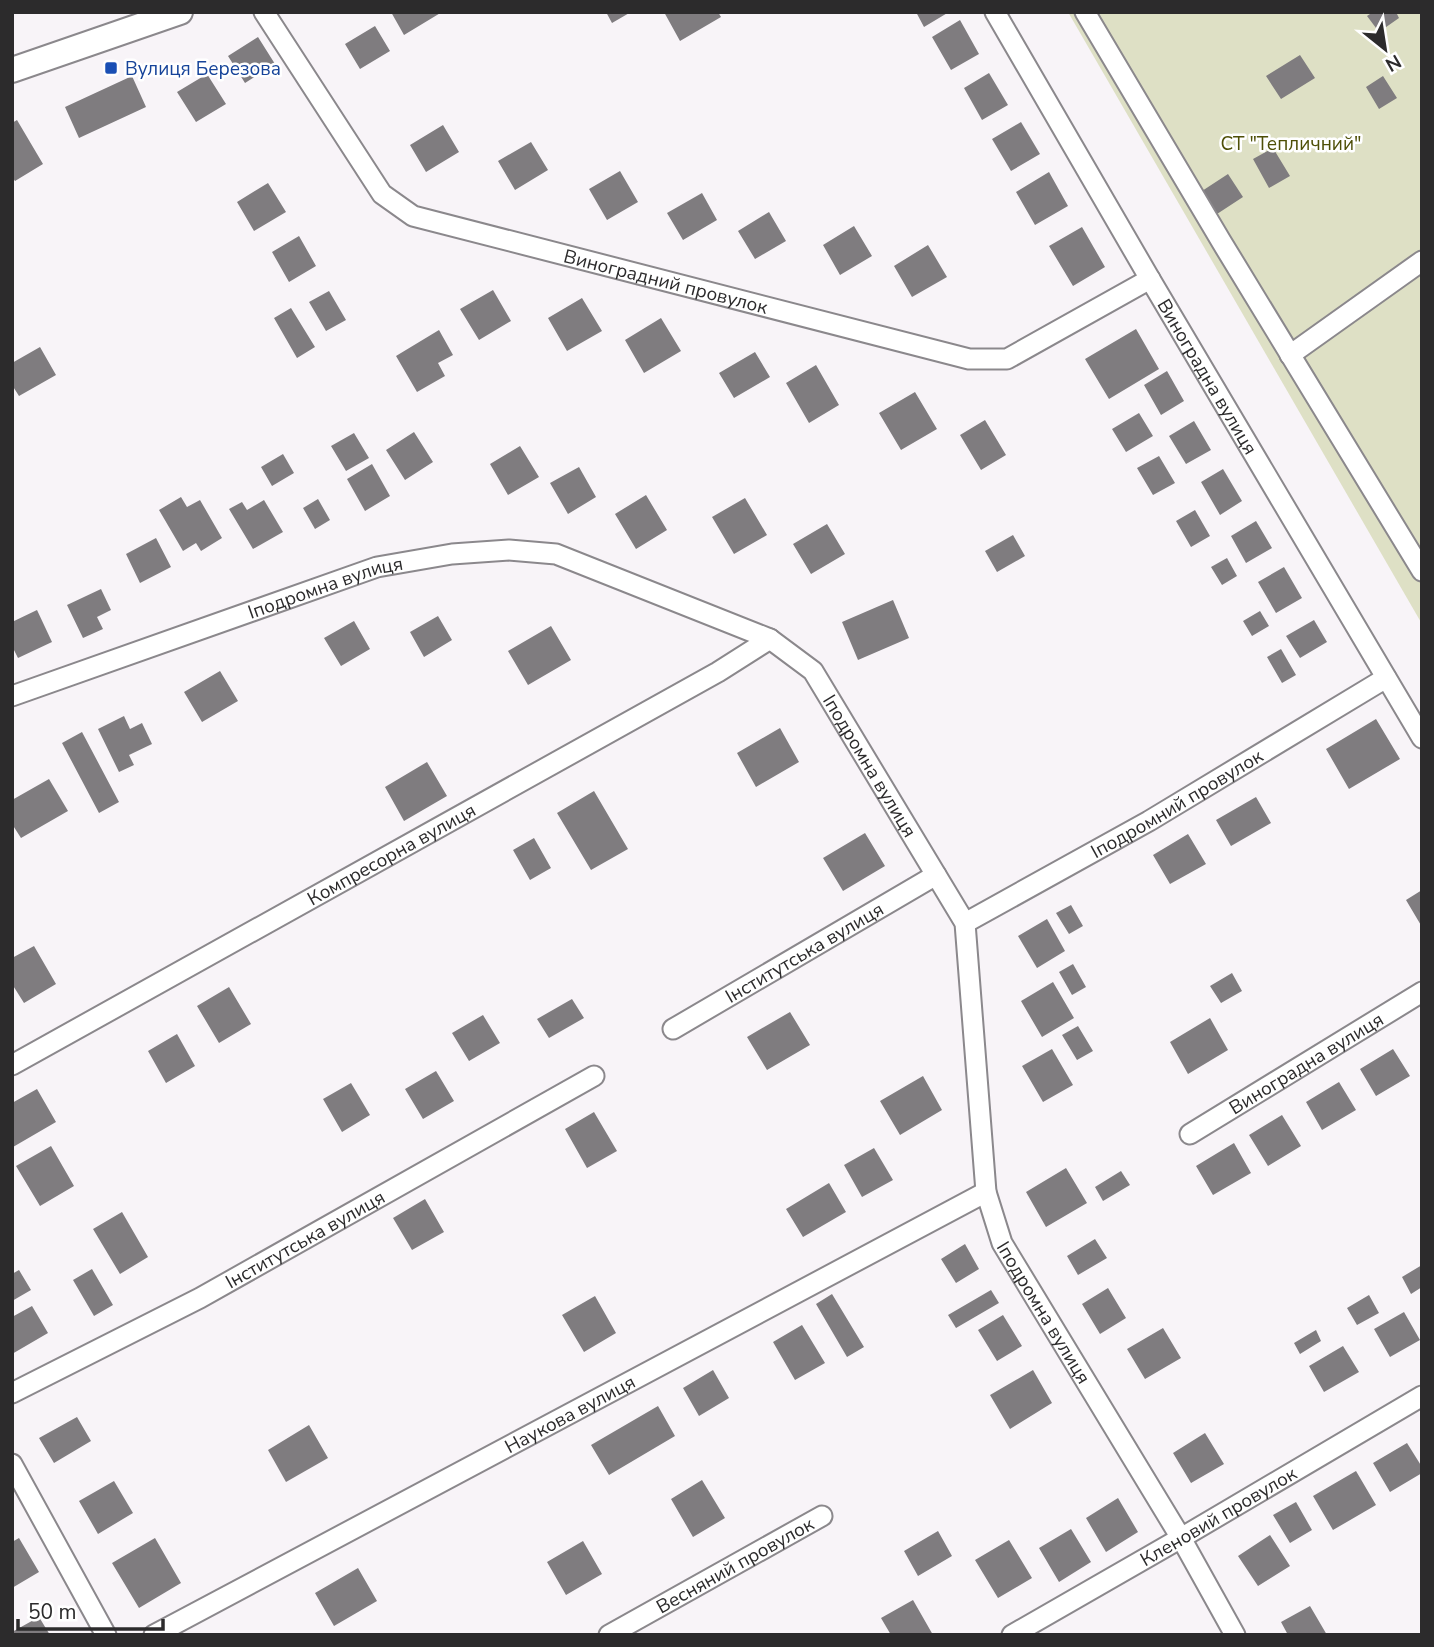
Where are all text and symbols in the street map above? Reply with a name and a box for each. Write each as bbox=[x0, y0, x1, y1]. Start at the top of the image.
north arrow bbox=[1350, 14, 1420, 84]
text: N bbox=[1380, 48, 1406, 78]
place label: Вулиця Березова bbox=[125, 56, 281, 82]
marker: Вулиця Березова bbox=[103, 60, 119, 76]
park label: СТ "Тепличний" bbox=[1221, 131, 1362, 157]
street label: Виноградний провулок bbox=[561, 243, 770, 321]
street label: Виноградна вулиця bbox=[1151, 294, 1263, 460]
street label: Іподромна вулиця bbox=[245, 551, 405, 626]
street label: Іподромна вулиця bbox=[816, 690, 922, 842]
street label: Іподромний провулок bbox=[1086, 743, 1268, 865]
street label: Компресорна вулиця bbox=[303, 798, 481, 912]
street label: Інститутська вулиця bbox=[721, 897, 889, 1010]
street label: Виноградна вулиця bbox=[1224, 1007, 1389, 1121]
street label: Інститутська вулиця bbox=[221, 1184, 390, 1295]
street label: Іподромна вулиця bbox=[990, 1237, 1096, 1389]
street label: Наукова вулиця bbox=[500, 1369, 640, 1460]
street label: Кленовий провулок bbox=[1135, 1461, 1302, 1573]
street label: Весняний провулок bbox=[652, 1511, 819, 1620]
scale bar bbox=[18, 1588, 163, 1632]
text: 50 m bbox=[28, 1598, 77, 1626]

